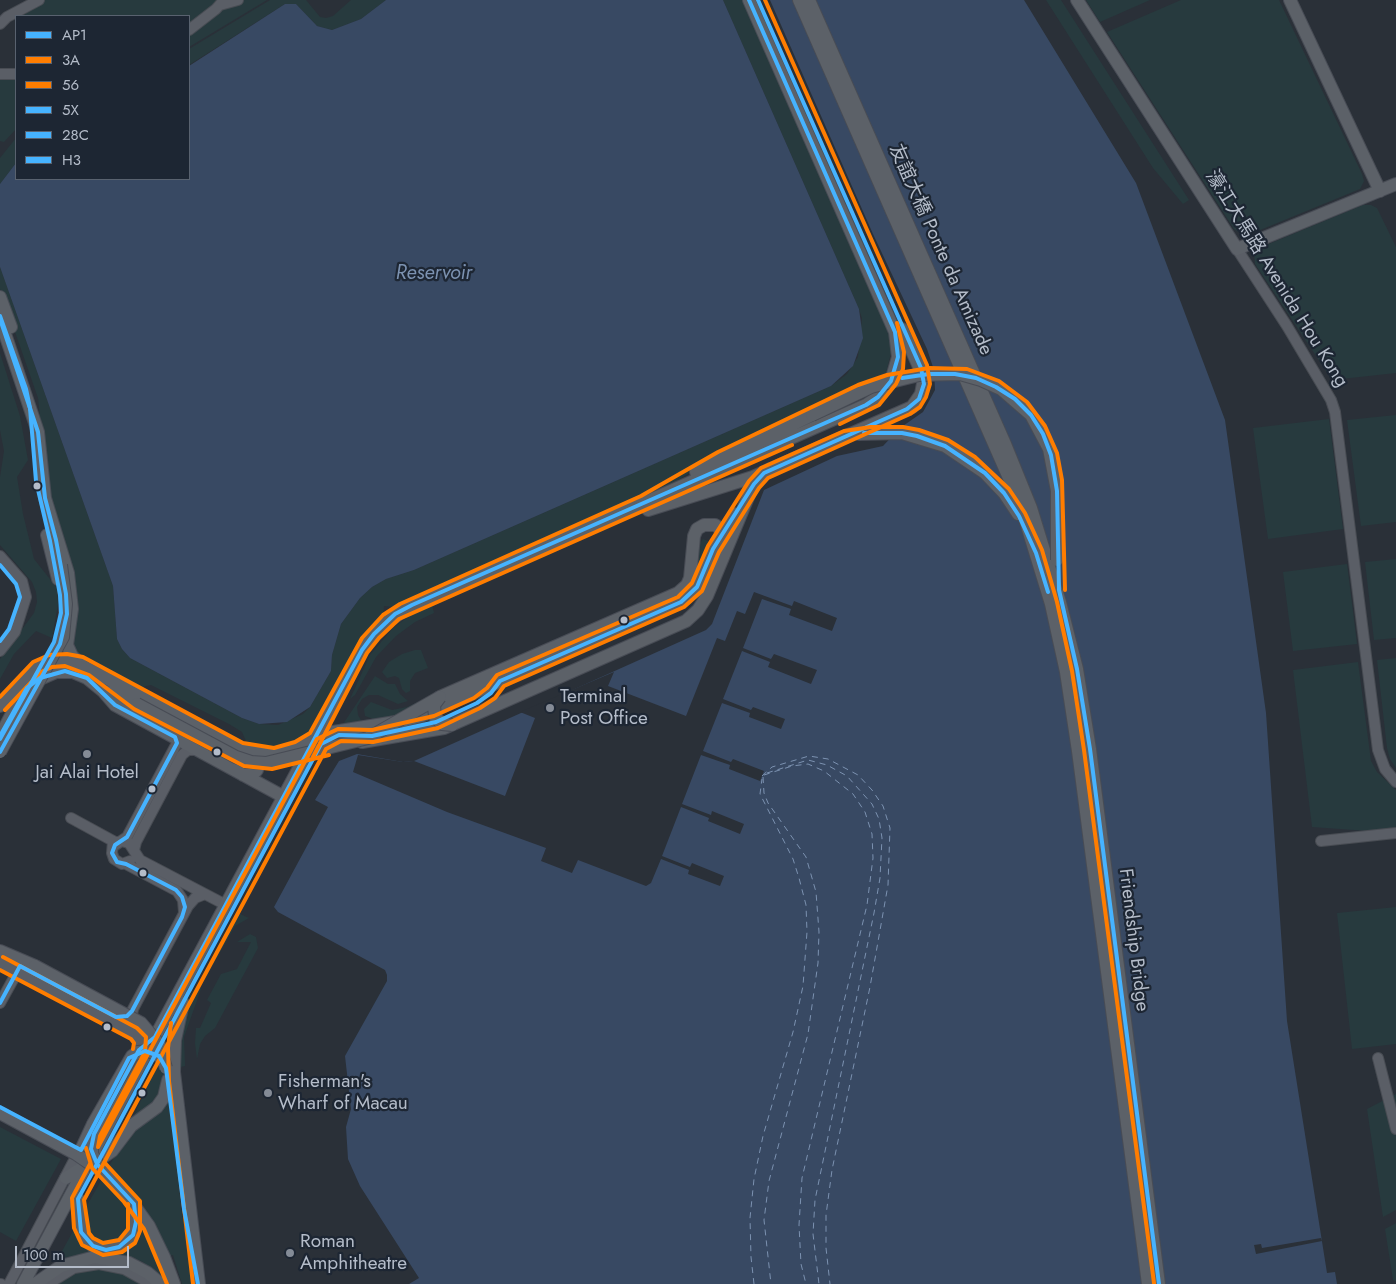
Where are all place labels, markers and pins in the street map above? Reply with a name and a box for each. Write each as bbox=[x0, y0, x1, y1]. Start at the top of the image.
unlabelled marker bbox=[32, 481, 42, 491]
unlabelled marker bbox=[619, 615, 629, 625]
place label: Terminal Post Office bbox=[560, 686, 648, 730]
marker: Terminal Post Office bbox=[544, 702, 556, 714]
unlabelled marker bbox=[212, 747, 222, 757]
marker: Jai Alai Hotel bbox=[81, 748, 93, 760]
place label: Jai Alai Hotel bbox=[35, 762, 139, 784]
unlabelled marker bbox=[147, 784, 157, 794]
unlabelled marker bbox=[138, 868, 148, 878]
unlabelled marker bbox=[102, 1022, 112, 1032]
place label: Fisherman's Wharf of Macau bbox=[278, 1071, 408, 1115]
marker: Fisherman's Wharf of Macau bbox=[262, 1087, 274, 1099]
unlabelled marker bbox=[137, 1088, 147, 1098]
place label: Roman Amphitheatre bbox=[300, 1231, 407, 1275]
marker: Roman Amphitheatre bbox=[284, 1247, 296, 1259]

